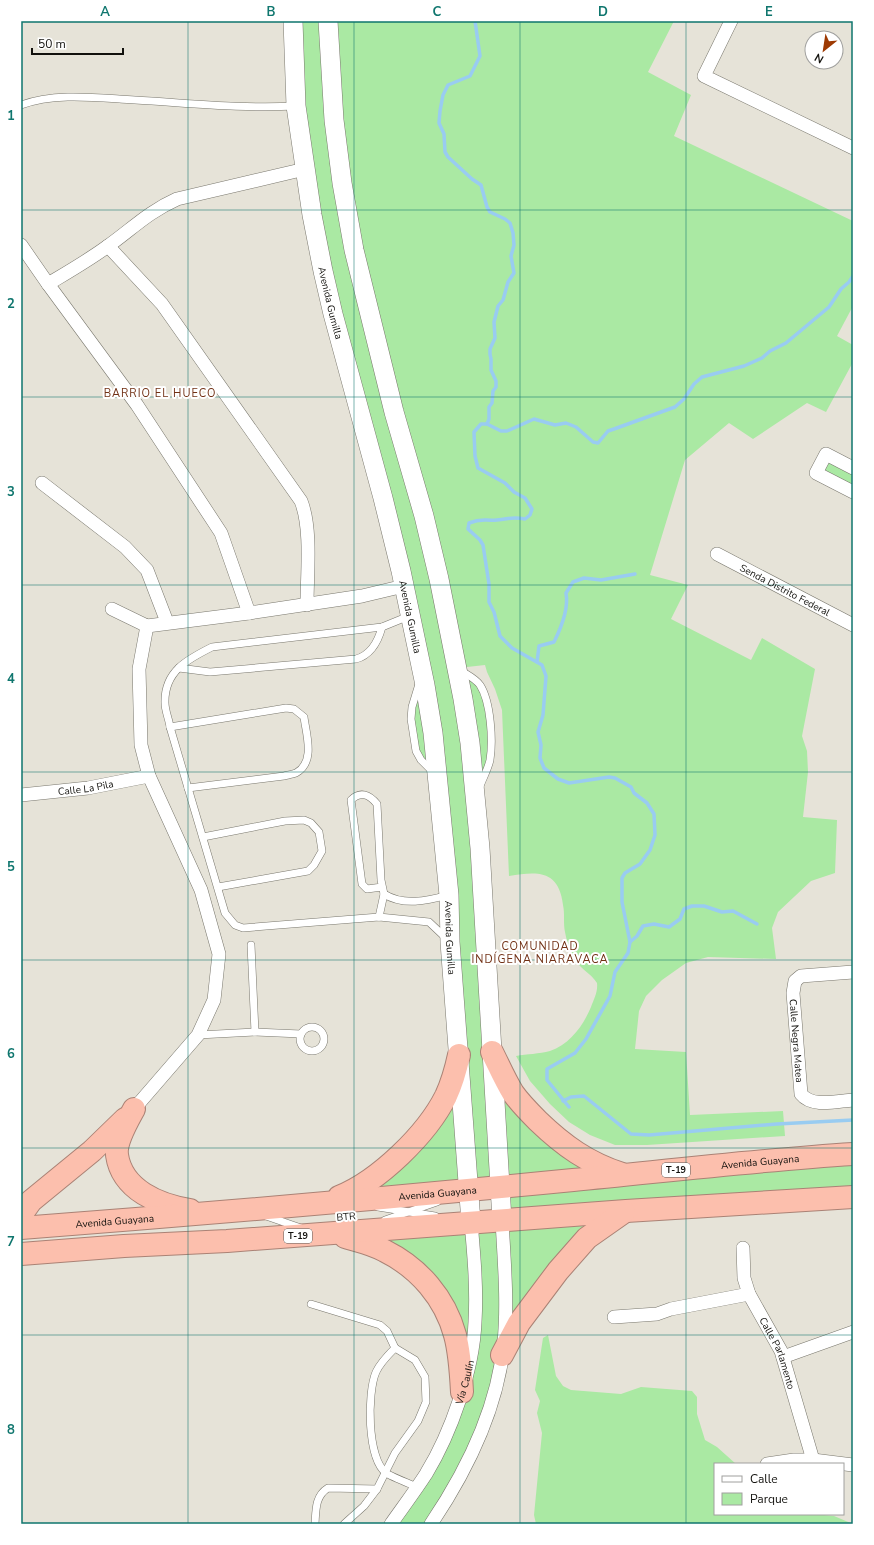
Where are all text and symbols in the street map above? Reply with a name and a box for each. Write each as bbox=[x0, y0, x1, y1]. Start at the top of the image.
text: A bbox=[100, 3, 110, 21]
text: B bbox=[267, 3, 276, 21]
text: C bbox=[433, 3, 442, 21]
text: D bbox=[598, 3, 608, 21]
text: E bbox=[765, 3, 773, 21]
scale bar bbox=[32, 30, 123, 56]
north arrow bbox=[804, 30, 844, 70]
text: 50 m bbox=[38, 36, 66, 52]
text: N bbox=[812, 50, 827, 67]
text: 1 bbox=[7, 107, 15, 125]
street label: Avenida Gumilla bbox=[314, 266, 346, 341]
text: 2 bbox=[7, 295, 15, 313]
district label: BARRIO EL HUECO bbox=[104, 386, 216, 401]
text: 3 bbox=[7, 483, 15, 501]
street label: Senda Distrito Federal bbox=[737, 561, 832, 620]
street label: Avenida Gumilla bbox=[395, 579, 424, 655]
text: 4 bbox=[7, 670, 15, 688]
street label: Calle La Pila bbox=[57, 777, 115, 799]
text: 5 bbox=[7, 858, 15, 876]
street label: Avenida Gumilla bbox=[441, 901, 458, 975]
district label: COMUNIDAD INDÍGENA NIARAVACA bbox=[471, 939, 609, 967]
street label: Calle Negra Matea bbox=[786, 999, 806, 1083]
text: 6 bbox=[7, 1045, 15, 1063]
street label: Avenida Guayana bbox=[720, 1152, 800, 1173]
road number: T-19 bbox=[662, 1163, 690, 1177]
street label: Avenida Guayana bbox=[398, 1183, 477, 1204]
street label: BTR bbox=[336, 1209, 357, 1225]
street label: Avenida Guayana bbox=[75, 1212, 155, 1232]
road number: T-19 bbox=[284, 1229, 312, 1243]
text: 7 bbox=[7, 1233, 15, 1251]
street label: Calle Parlamento bbox=[755, 1315, 798, 1392]
street label: Vía Caulín bbox=[452, 1359, 478, 1407]
text: 8 bbox=[7, 1421, 15, 1439]
legend bbox=[714, 1463, 844, 1515]
text: Calle bbox=[750, 1471, 778, 1487]
text: Parque bbox=[750, 1491, 788, 1507]

